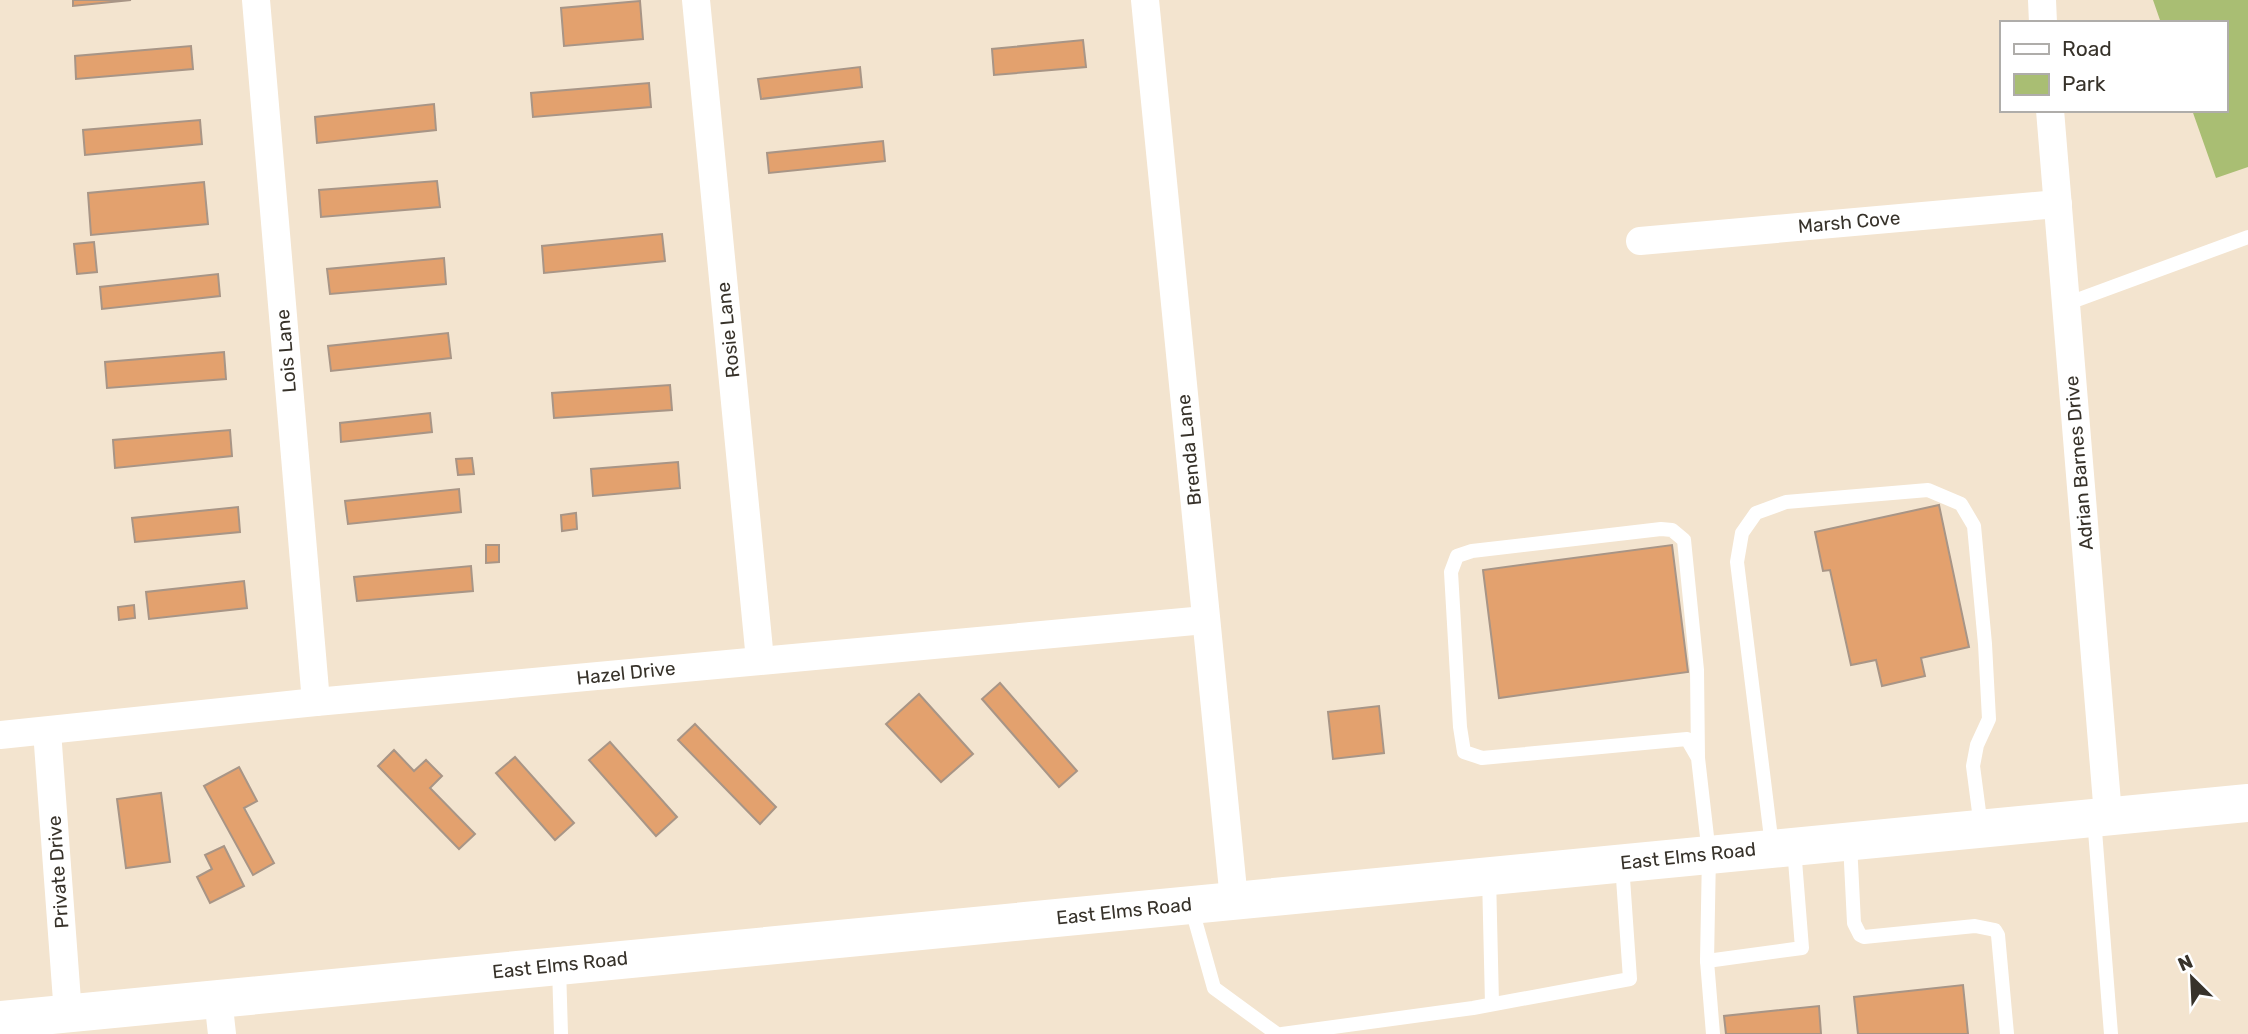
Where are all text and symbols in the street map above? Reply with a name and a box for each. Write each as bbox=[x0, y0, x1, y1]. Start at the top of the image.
legend bbox=[2000, 21, 2227, 112]
text: Road bbox=[2062, 36, 2112, 61]
text: Park bbox=[2062, 71, 2106, 96]
street label: Marsh Cove bbox=[1797, 206, 1901, 238]
street label: Rosie Lane bbox=[712, 281, 744, 379]
street label: Lois Lane bbox=[271, 308, 301, 394]
street label: Adrian Barnes Drive bbox=[2060, 375, 2098, 551]
street label: Brenda Lane bbox=[1172, 393, 1206, 507]
street label: Hazel Drive bbox=[575, 656, 677, 690]
street label: Private Drive bbox=[43, 815, 73, 929]
street label: East Elms Road bbox=[1619, 837, 1757, 875]
street label: East Elms Road bbox=[1055, 892, 1193, 930]
north arrow bbox=[2157, 943, 2227, 1013]
street label: East Elms Road bbox=[491, 946, 629, 984]
text: N bbox=[2174, 950, 2196, 976]

